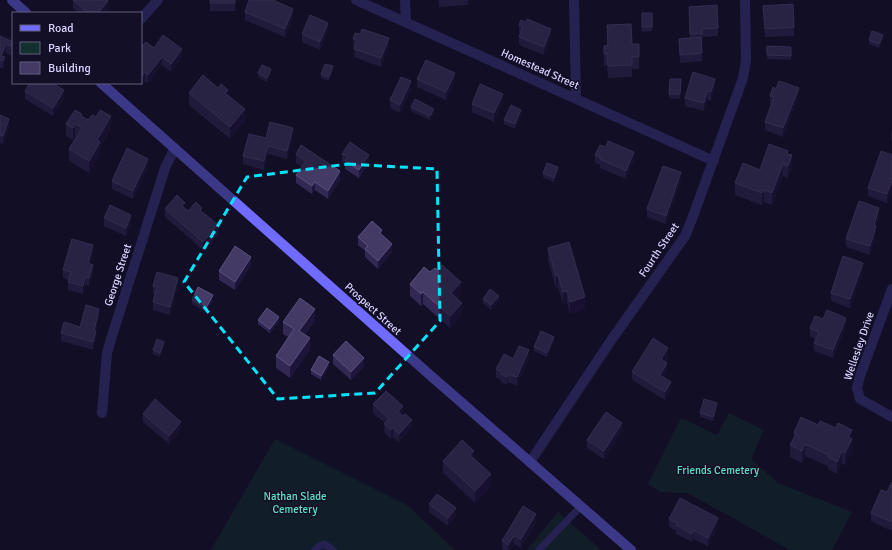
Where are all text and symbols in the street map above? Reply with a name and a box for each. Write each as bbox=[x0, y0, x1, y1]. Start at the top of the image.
legend bbox=[12, 12, 142, 84]
text: Road bbox=[48, 21, 74, 36]
text: Park bbox=[48, 41, 71, 56]
street label: Homestead Street bbox=[499, 46, 581, 92]
text: Building bbox=[48, 61, 91, 76]
street label: Fourth Street bbox=[636, 220, 682, 279]
street label: George Street bbox=[102, 242, 134, 308]
street label: Prospect Street bbox=[342, 280, 404, 338]
street label: Wellesley Drive bbox=[841, 310, 877, 382]
park label: Friends Cemetery bbox=[677, 464, 760, 477]
park label: Nathan Slade Cemetery bbox=[264, 490, 327, 516]

